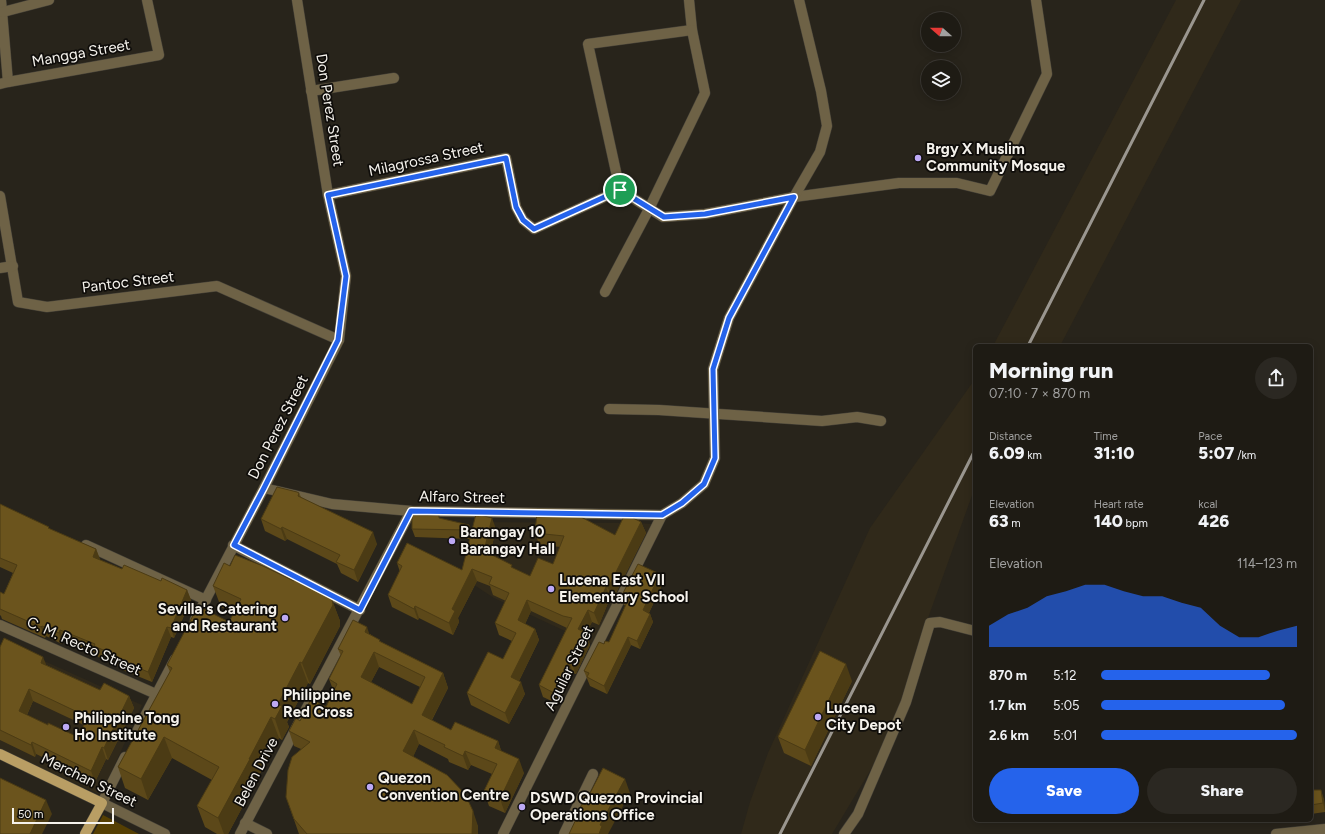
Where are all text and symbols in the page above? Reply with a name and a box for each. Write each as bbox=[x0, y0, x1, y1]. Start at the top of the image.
north arrow bbox=[921, 12, 961, 52]
map controls bbox=[921, 12, 961, 100]
street label: Mangga Street bbox=[30, 35, 132, 71]
street label: Don Perez Street bbox=[312, 52, 348, 168]
button: layers bbox=[921, 60, 961, 100]
street label: Milagrossa Street bbox=[367, 138, 485, 180]
place label: Brgy X Muslim Community Mosque bbox=[926, 140, 1066, 175]
marker: Brgy X Muslim Community Mosque bbox=[913, 153, 923, 163]
pin bbox=[603, 173, 637, 207]
icon: arrive bbox=[609, 179, 631, 201]
street label: Pantoc Street bbox=[81, 267, 175, 297]
text: Morning run bbox=[989, 357, 1113, 384]
button: share bbox=[1255, 357, 1297, 399]
street label: Don Perez Street bbox=[244, 372, 312, 482]
text: 07:10 · 7 × 870 m bbox=[989, 386, 1090, 401]
text: Distance bbox=[989, 430, 1032, 443]
text: Time bbox=[1094, 430, 1118, 443]
text: Pace bbox=[1198, 430, 1222, 443]
text: 6.09 bbox=[989, 443, 1025, 463]
text: 31:10 bbox=[1094, 443, 1134, 463]
text: 5:07 bbox=[1198, 443, 1234, 463]
text: km bbox=[1025, 449, 1042, 462]
text: /km bbox=[1234, 449, 1256, 462]
street label: Alfaro Street bbox=[419, 487, 506, 507]
text: Elevation bbox=[989, 498, 1034, 511]
text: Heart rate bbox=[1094, 498, 1144, 511]
text: kcal bbox=[1198, 498, 1218, 511]
text: 63 bbox=[989, 511, 1009, 531]
text: 140 bbox=[1094, 511, 1123, 531]
text: 426 bbox=[1198, 511, 1229, 531]
text: m bbox=[1009, 517, 1021, 530]
text: bpm bbox=[1123, 517, 1148, 530]
place label: Barangay 10 Barangay Hall bbox=[460, 523, 555, 558]
marker: Barangay 10 Barangay Hall bbox=[447, 536, 457, 546]
text: Elevation bbox=[989, 556, 1042, 571]
text: 114–123 m bbox=[1237, 556, 1297, 571]
place label: Lucena East VII Elementary School bbox=[559, 571, 689, 606]
marker: Lucena East VII Elementary School bbox=[546, 584, 556, 594]
place label: Sevilla's Catering and Restaurant bbox=[158, 600, 277, 635]
street label: C. M. Recto Street bbox=[24, 613, 144, 679]
marker: Sevilla's Catering and Restaurant bbox=[280, 613, 290, 623]
street label: Aguilar Street bbox=[541, 622, 597, 713]
text: 870 m bbox=[989, 668, 1027, 683]
text: 5:12 bbox=[1053, 668, 1076, 683]
place label: Philippine Red Cross bbox=[283, 686, 353, 721]
text: 1.7 km bbox=[989, 698, 1026, 713]
text: 5:05 bbox=[1053, 698, 1080, 713]
marker: Philippine Red Cross bbox=[270, 699, 280, 709]
place label: Lucena City Depot bbox=[826, 699, 902, 734]
place label: Philippine Tong Ho Institute bbox=[74, 709, 180, 744]
marker: Lucena City Depot bbox=[813, 712, 823, 722]
marker: Philippine Tong Ho Institute bbox=[61, 722, 71, 732]
text: 2.6 km bbox=[989, 728, 1029, 743]
text: 5:01 bbox=[1053, 728, 1077, 743]
street label: Belen Drive bbox=[230, 734, 282, 810]
street label: Merchan Street bbox=[38, 749, 140, 811]
button: Save bbox=[989, 768, 1139, 814]
button: Share bbox=[1147, 768, 1297, 814]
place label: Quezon Convention Centre bbox=[378, 769, 510, 804]
marker: Quezon Convention Centre bbox=[365, 782, 375, 792]
place label: DSWD Quezon Provincial Operations Office bbox=[530, 789, 703, 824]
marker: DSWD Quezon Provincial Operations Office bbox=[517, 802, 527, 812]
scale bar bbox=[12, 806, 114, 825]
text: 50 m bbox=[18, 808, 43, 821]

